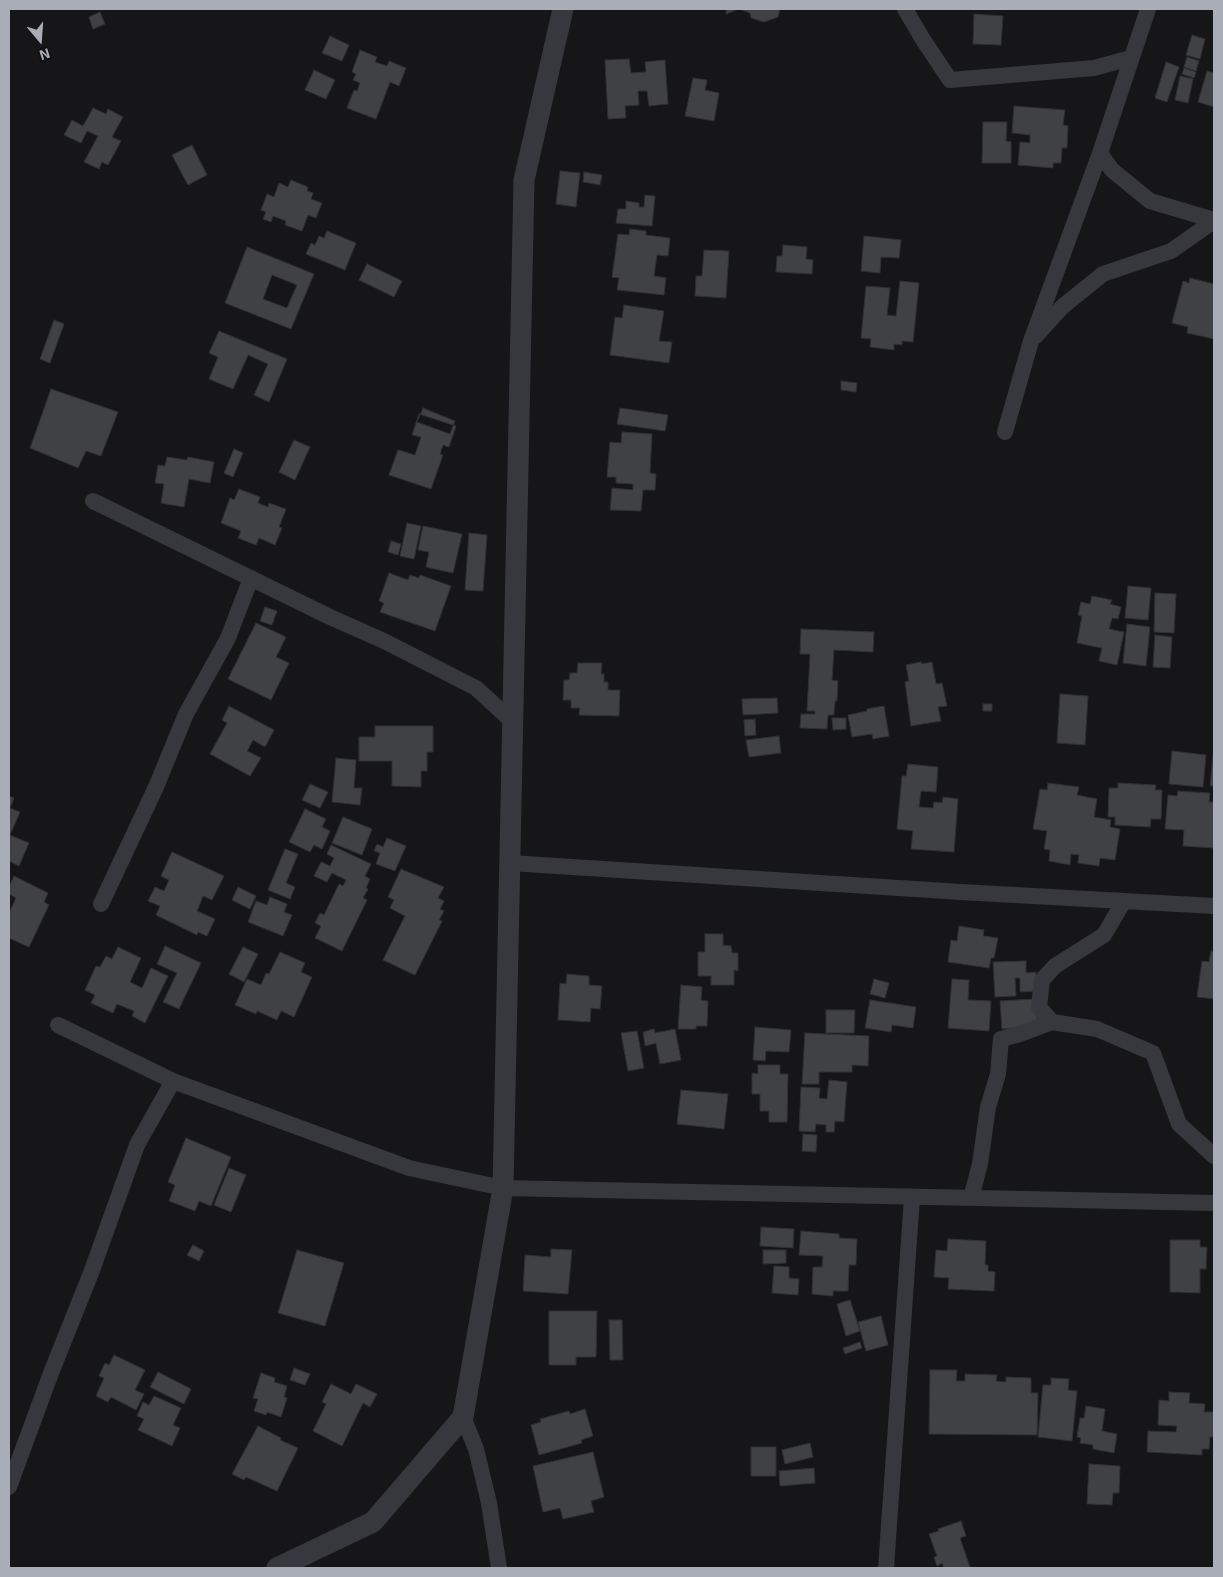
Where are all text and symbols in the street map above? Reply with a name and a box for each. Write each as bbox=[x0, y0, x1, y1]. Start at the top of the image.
north arrow bbox=[15, 15, 65, 65]
text: N bbox=[37, 45, 52, 64]

